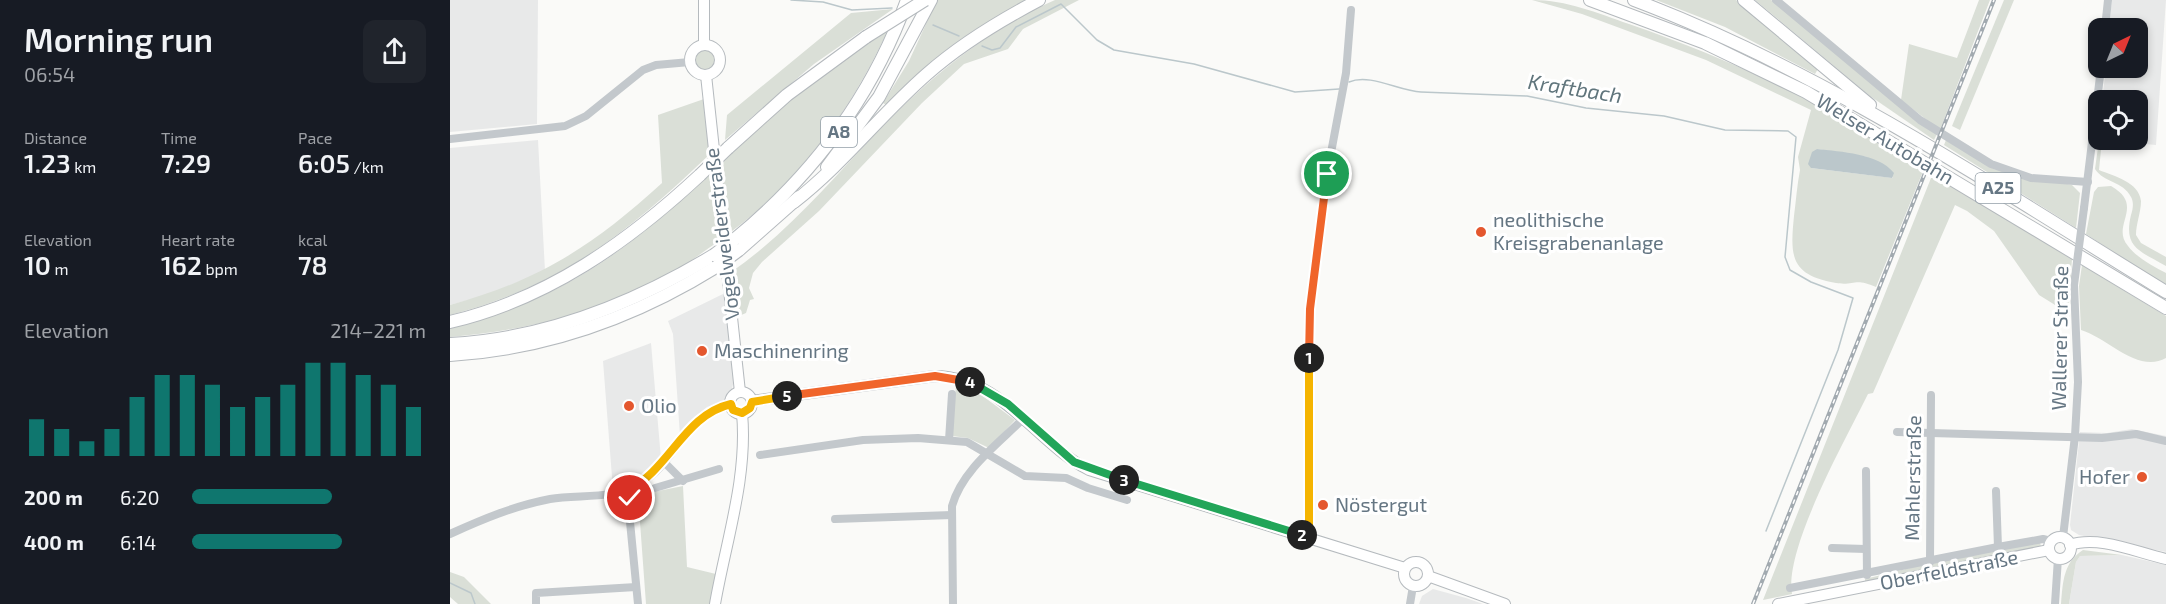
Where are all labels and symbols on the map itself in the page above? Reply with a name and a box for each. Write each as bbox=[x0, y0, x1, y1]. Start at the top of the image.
north arrow bbox=[2088, 18, 2148, 78]
water label: Kraftbach bbox=[1526, 68, 1624, 107]
street label: Welser Autobahn bbox=[1812, 88, 1959, 189]
road number: A8 bbox=[821, 117, 857, 147]
street label: Vogelweiderstraße bbox=[699, 146, 743, 322]
pin bbox=[1301, 148, 1352, 199]
road number: A25 bbox=[1976, 173, 2020, 203]
place label: neolithische Kreisgrabenanlage bbox=[1493, 207, 1664, 254]
marker: neolithische Kreisgrabenanlage bbox=[1474, 225, 1488, 239]
street label: Wallerer Straße bbox=[2046, 265, 2072, 411]
place label: Maschinenring bbox=[714, 338, 849, 362]
pin: 1 bbox=[1294, 343, 1324, 373]
marker: Maschinenring bbox=[695, 344, 709, 358]
pin: 4 bbox=[955, 367, 985, 397]
pin: 5 bbox=[772, 381, 802, 411]
place label: Olio bbox=[641, 393, 677, 417]
marker: Olio bbox=[622, 399, 636, 413]
street label: Mahlerstraße bbox=[1899, 415, 1925, 541]
place label: Hofer bbox=[2079, 464, 2130, 488]
pin: 3 bbox=[1109, 465, 1139, 495]
marker: Hofer bbox=[2135, 470, 2149, 484]
pin bbox=[604, 472, 655, 523]
place label: Nöstergut bbox=[1335, 492, 1427, 516]
marker: Nöstergut bbox=[1316, 498, 1330, 512]
pin: 2 bbox=[1287, 520, 1317, 550]
street label: Oberfeldstraße bbox=[1878, 544, 2020, 594]

